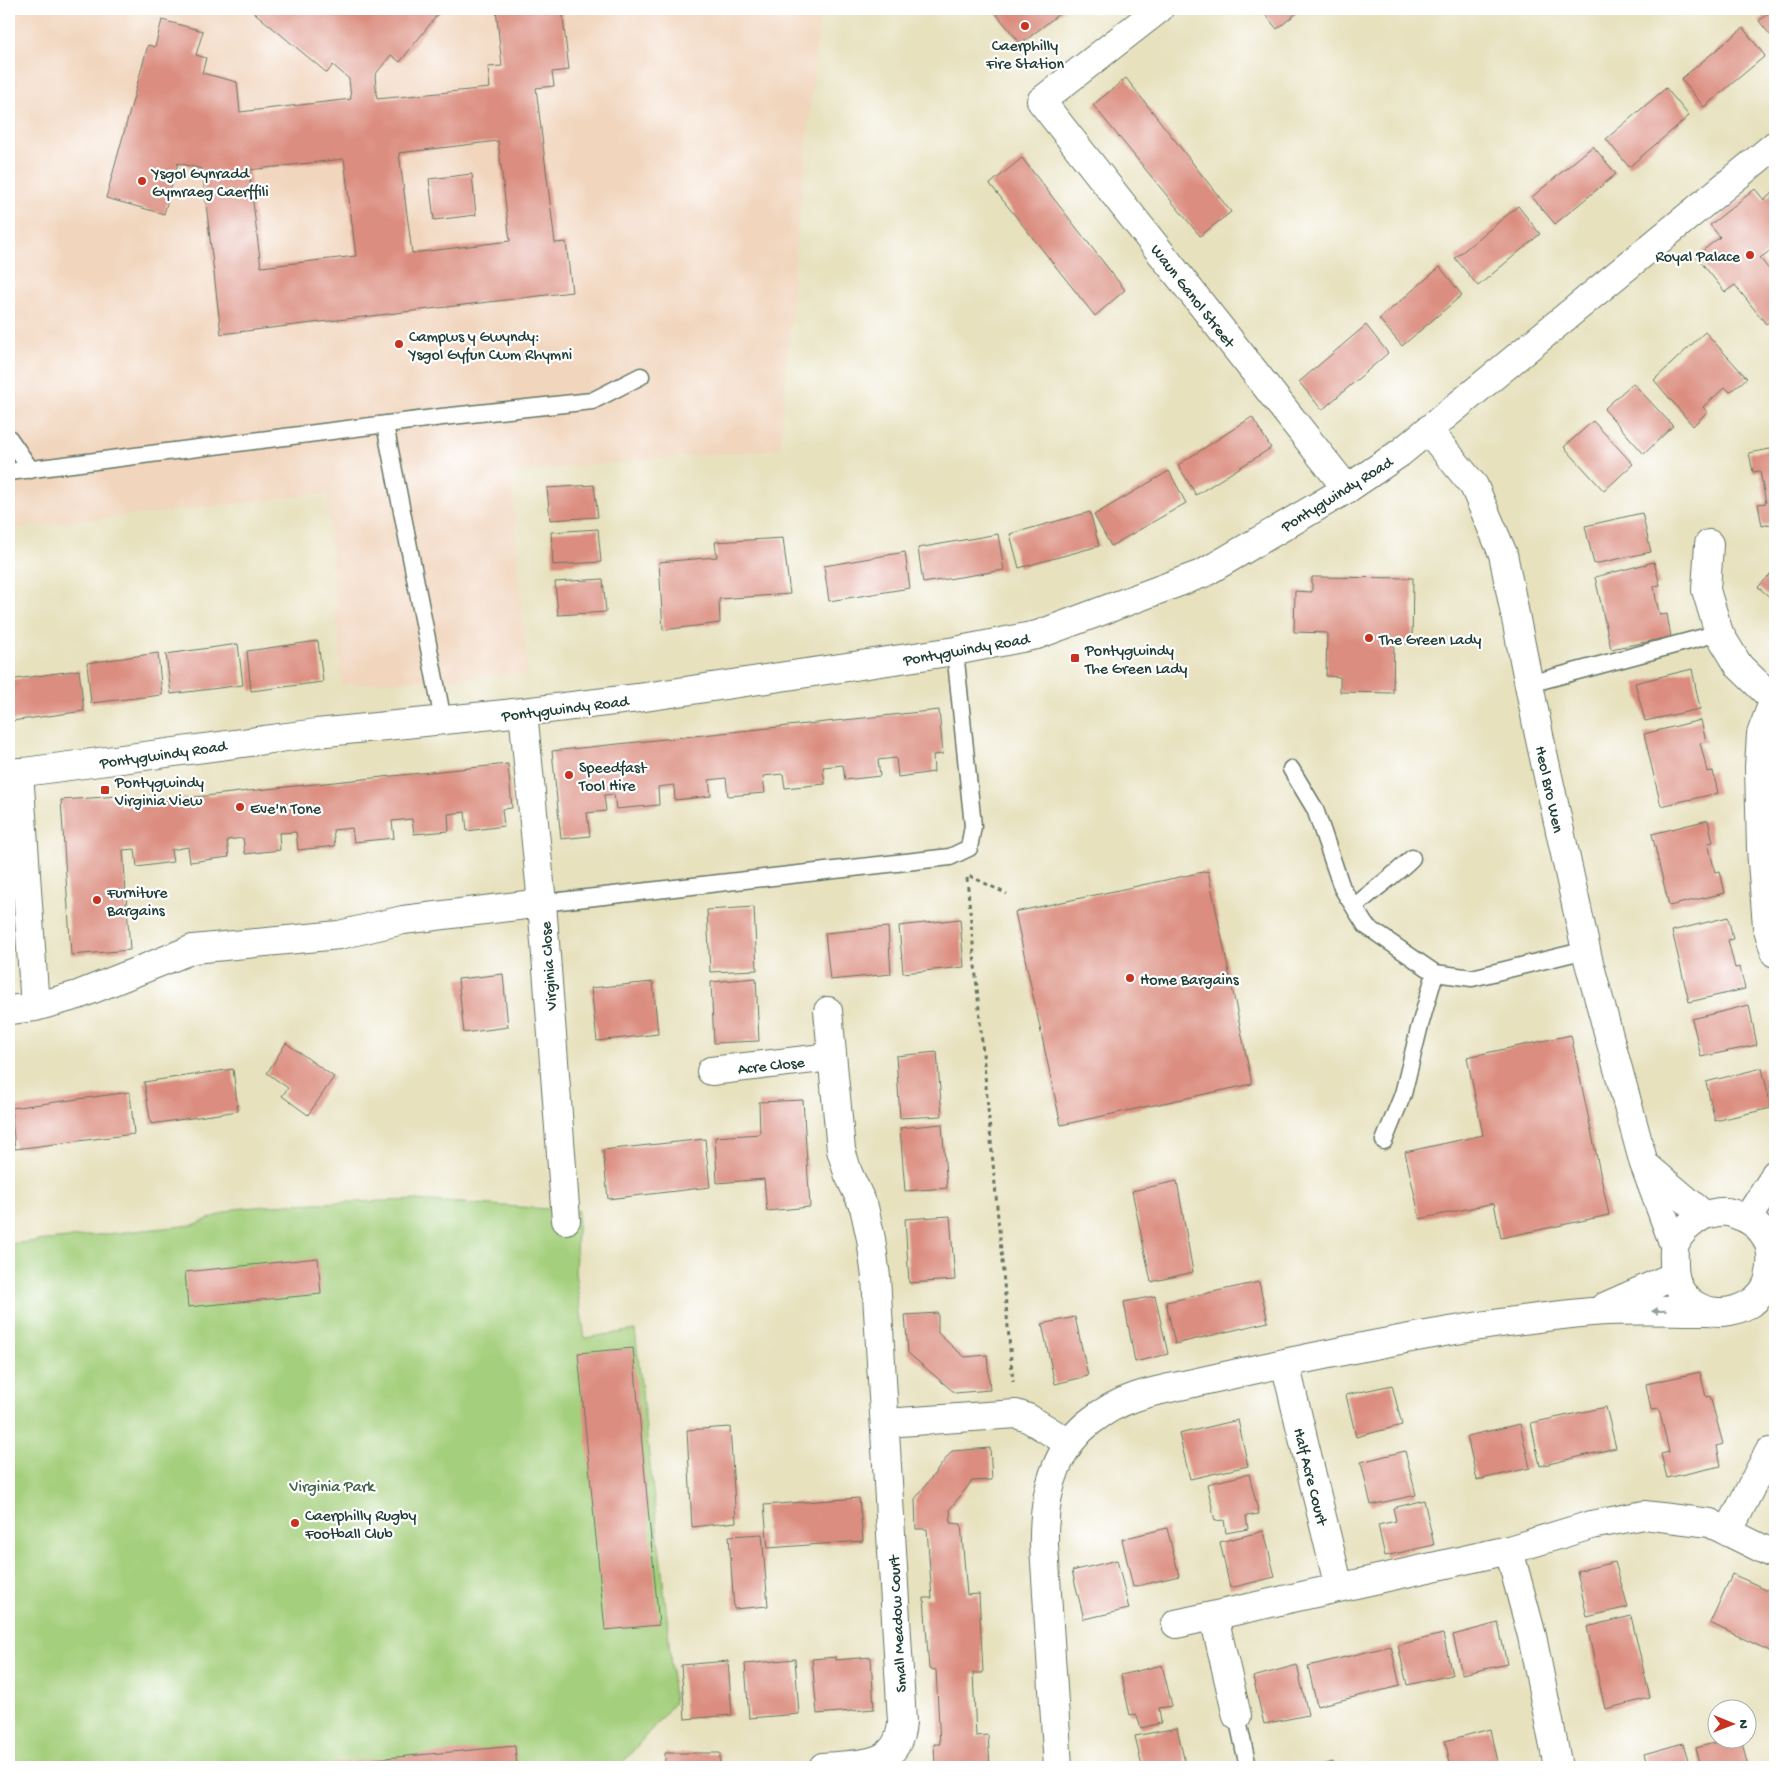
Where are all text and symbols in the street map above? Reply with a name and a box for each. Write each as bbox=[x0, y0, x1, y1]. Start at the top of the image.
marker: Caerphilly Fire Station bbox=[1019, 20, 1031, 32]
place label: Caerphilly Fire Station bbox=[985, 38, 1064, 75]
place label: Ysgol Gynradd Gymraeg Caerffili bbox=[150, 166, 269, 203]
marker: Ysgol Gynradd Gymraeg Caerffili bbox=[136, 175, 148, 187]
street label: Waun Ganol Street bbox=[1145, 242, 1238, 354]
place label: Royal Palace bbox=[1655, 249, 1741, 268]
marker: Royal Palace bbox=[1744, 249, 1756, 261]
place label: Campws y Gwyndy: Ysgol Gyfun Cwm Rhymni bbox=[407, 329, 572, 366]
marker: Campws y Gwyndy: Ysgol Gyfun Cwm Rhymni bbox=[393, 338, 405, 350]
street label: Pontygwindy Road bbox=[1278, 453, 1398, 538]
street label: Pontygwindy Road bbox=[901, 631, 1033, 672]
marker: The Green Lady bbox=[1363, 632, 1375, 644]
place label: The Green Lady bbox=[1378, 632, 1482, 651]
place label: Pontygwindy The Green Lady bbox=[1084, 643, 1188, 680]
marker: Pontygwindy The Green Lady bbox=[1069, 652, 1081, 664]
street label: Pontygwindy Road bbox=[500, 693, 632, 728]
street label: Pontygwindy Road bbox=[98, 738, 230, 775]
street label: Heol Bro Wen bbox=[1529, 745, 1566, 835]
place label: Speedfast Tool Hire bbox=[578, 760, 648, 797]
marker: Speedfast Tool Hire bbox=[563, 769, 575, 781]
place label: Pontygwindy Virginia View bbox=[114, 775, 204, 812]
marker: Pontygwindy Virginia View bbox=[99, 784, 111, 796]
marker: Eve'n Tone bbox=[234, 801, 246, 813]
place label: Eve'n Tone bbox=[250, 801, 322, 820]
place label: Furniture Bargains bbox=[106, 885, 168, 922]
marker: Furniture Bargains bbox=[91, 894, 103, 906]
street label: Virginia Close bbox=[538, 920, 563, 1012]
marker: Home Bargains bbox=[1124, 972, 1136, 984]
place label: Home Bargains bbox=[1140, 972, 1240, 991]
street label: Acre Close bbox=[737, 1054, 807, 1080]
one-way arrow bbox=[1650, 1307, 1666, 1315]
street label: Half Acre Court bbox=[1287, 1426, 1330, 1529]
park label: Virginia Park bbox=[289, 1479, 376, 1498]
place label: Caerphilly Rugby Football Club bbox=[304, 1508, 417, 1545]
marker: Caerphilly Rugby Football Club bbox=[289, 1517, 301, 1529]
street label: Small Meadow Court bbox=[886, 1553, 913, 1693]
north arrow bbox=[1706, 1698, 1756, 1748]
text: N bbox=[1734, 1719, 1751, 1729]

